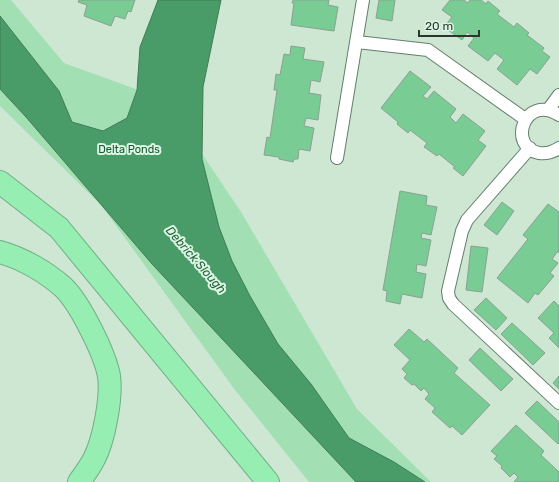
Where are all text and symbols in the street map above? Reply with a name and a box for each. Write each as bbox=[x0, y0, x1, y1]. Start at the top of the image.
scale bar bbox=[419, 12, 479, 38]
text: 20 m bbox=[425, 19, 453, 33]
park label: Delta Ponds bbox=[98, 143, 160, 156]
water label: Debrick Slough bbox=[163, 224, 229, 296]

